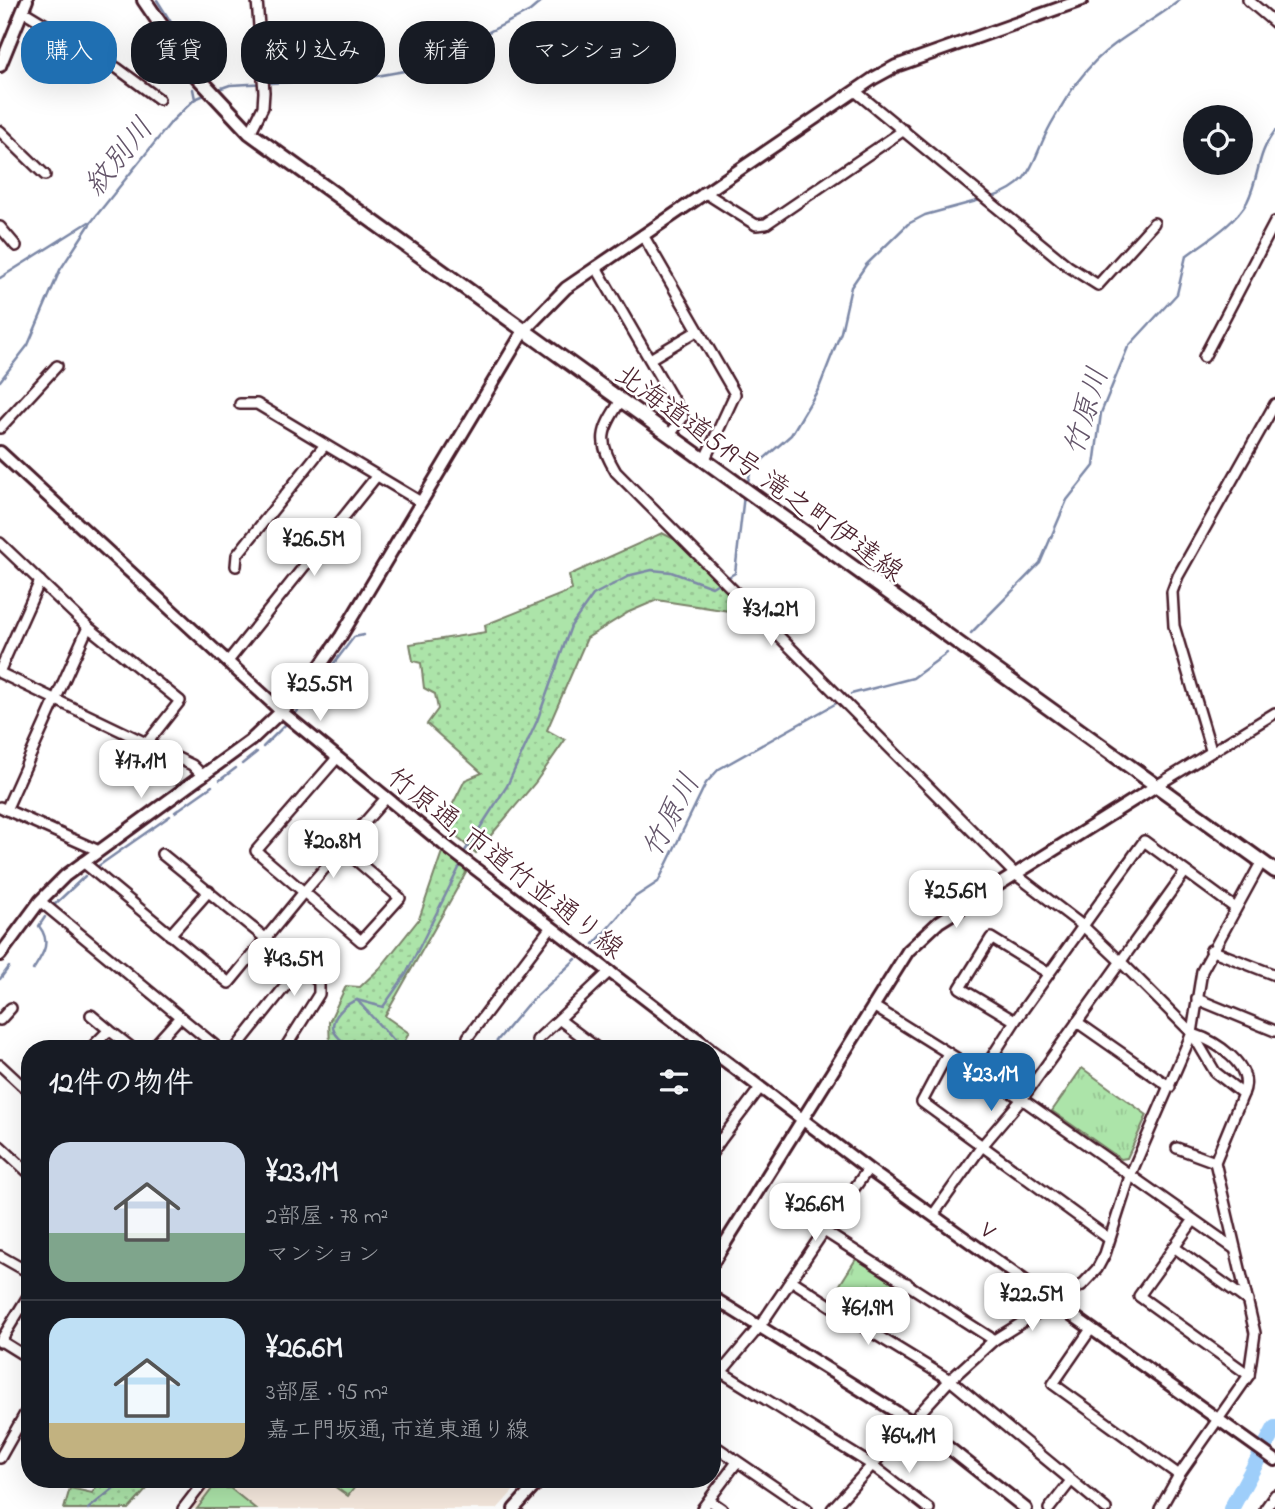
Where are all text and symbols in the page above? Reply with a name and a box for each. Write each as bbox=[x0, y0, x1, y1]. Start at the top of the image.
chip: 購入 bbox=[21, 21, 117, 84]
chip: 賃貸 bbox=[131, 21, 227, 84]
chip: 絞り込み bbox=[241, 21, 385, 84]
chip: 新着 bbox=[399, 21, 495, 84]
chip: マンション bbox=[509, 21, 676, 84]
map controls bbox=[1183, 105, 1253, 175]
button: locate bbox=[1183, 105, 1253, 175]
water label: 紋別川 bbox=[75, 109, 166, 207]
street label: 北海道道519号 滝之町伊達線 bbox=[605, 356, 911, 594]
water label: 竹原川 bbox=[1054, 362, 1122, 461]
pin: ¥26.5M bbox=[257, 518, 371, 578]
text: ¥26.5M bbox=[283, 524, 345, 557]
pin: ¥31.2M bbox=[714, 588, 828, 648]
text: ¥31.2M bbox=[743, 594, 799, 627]
pin: ¥25.5M bbox=[263, 664, 377, 723]
text: ¥25.5M bbox=[287, 669, 353, 702]
pin: ¥17.1M bbox=[84, 740, 198, 800]
text: ¥17.1M bbox=[115, 746, 167, 779]
street label: 竹原通, 市道竹並通り線 bbox=[376, 759, 631, 971]
water label: 竹原川 bbox=[632, 766, 713, 866]
pin: ¥20.8M bbox=[276, 820, 390, 880]
text: ¥20.8M bbox=[304, 826, 362, 859]
pin: ¥25.6M bbox=[899, 870, 1013, 930]
text: ¥25.6M bbox=[925, 876, 987, 909]
pin: ¥43.5M bbox=[237, 939, 351, 998]
text: ¥43.5M bbox=[264, 944, 324, 977]
pin: ¥23.1M bbox=[934, 1054, 1048, 1113]
text: ¥23.1M bbox=[963, 1059, 1019, 1092]
text: 12件の物件 bbox=[49, 1063, 193, 1107]
icon: filters bbox=[655, 1063, 693, 1101]
text: ¥23.1M bbox=[266, 1152, 339, 1196]
icon: home bbox=[105, 1170, 189, 1254]
pin: ¥26.6M bbox=[758, 1184, 872, 1243]
text: ¥26.6M bbox=[785, 1189, 845, 1222]
text: 2部屋 · 78 m² bbox=[266, 1201, 388, 1234]
street label: ｖ bbox=[965, 1206, 1011, 1256]
text: マンション bbox=[266, 1239, 380, 1272]
pin: ¥22.5M bbox=[975, 1274, 1089, 1333]
text: ¥22.5M bbox=[1000, 1279, 1064, 1312]
pin: ¥61.9M bbox=[811, 1288, 925, 1347]
text: ¥61.9M bbox=[842, 1293, 894, 1326]
text: ¥26.6M bbox=[266, 1328, 343, 1372]
icon: home bbox=[105, 1346, 189, 1430]
text: 3部屋 · 95 m² bbox=[266, 1377, 388, 1410]
text: 嘉エ門坂通, 市道東通り線 bbox=[266, 1415, 529, 1448]
pin: ¥64.1M bbox=[852, 1416, 966, 1475]
text: ¥64.1M bbox=[882, 1421, 936, 1454]

